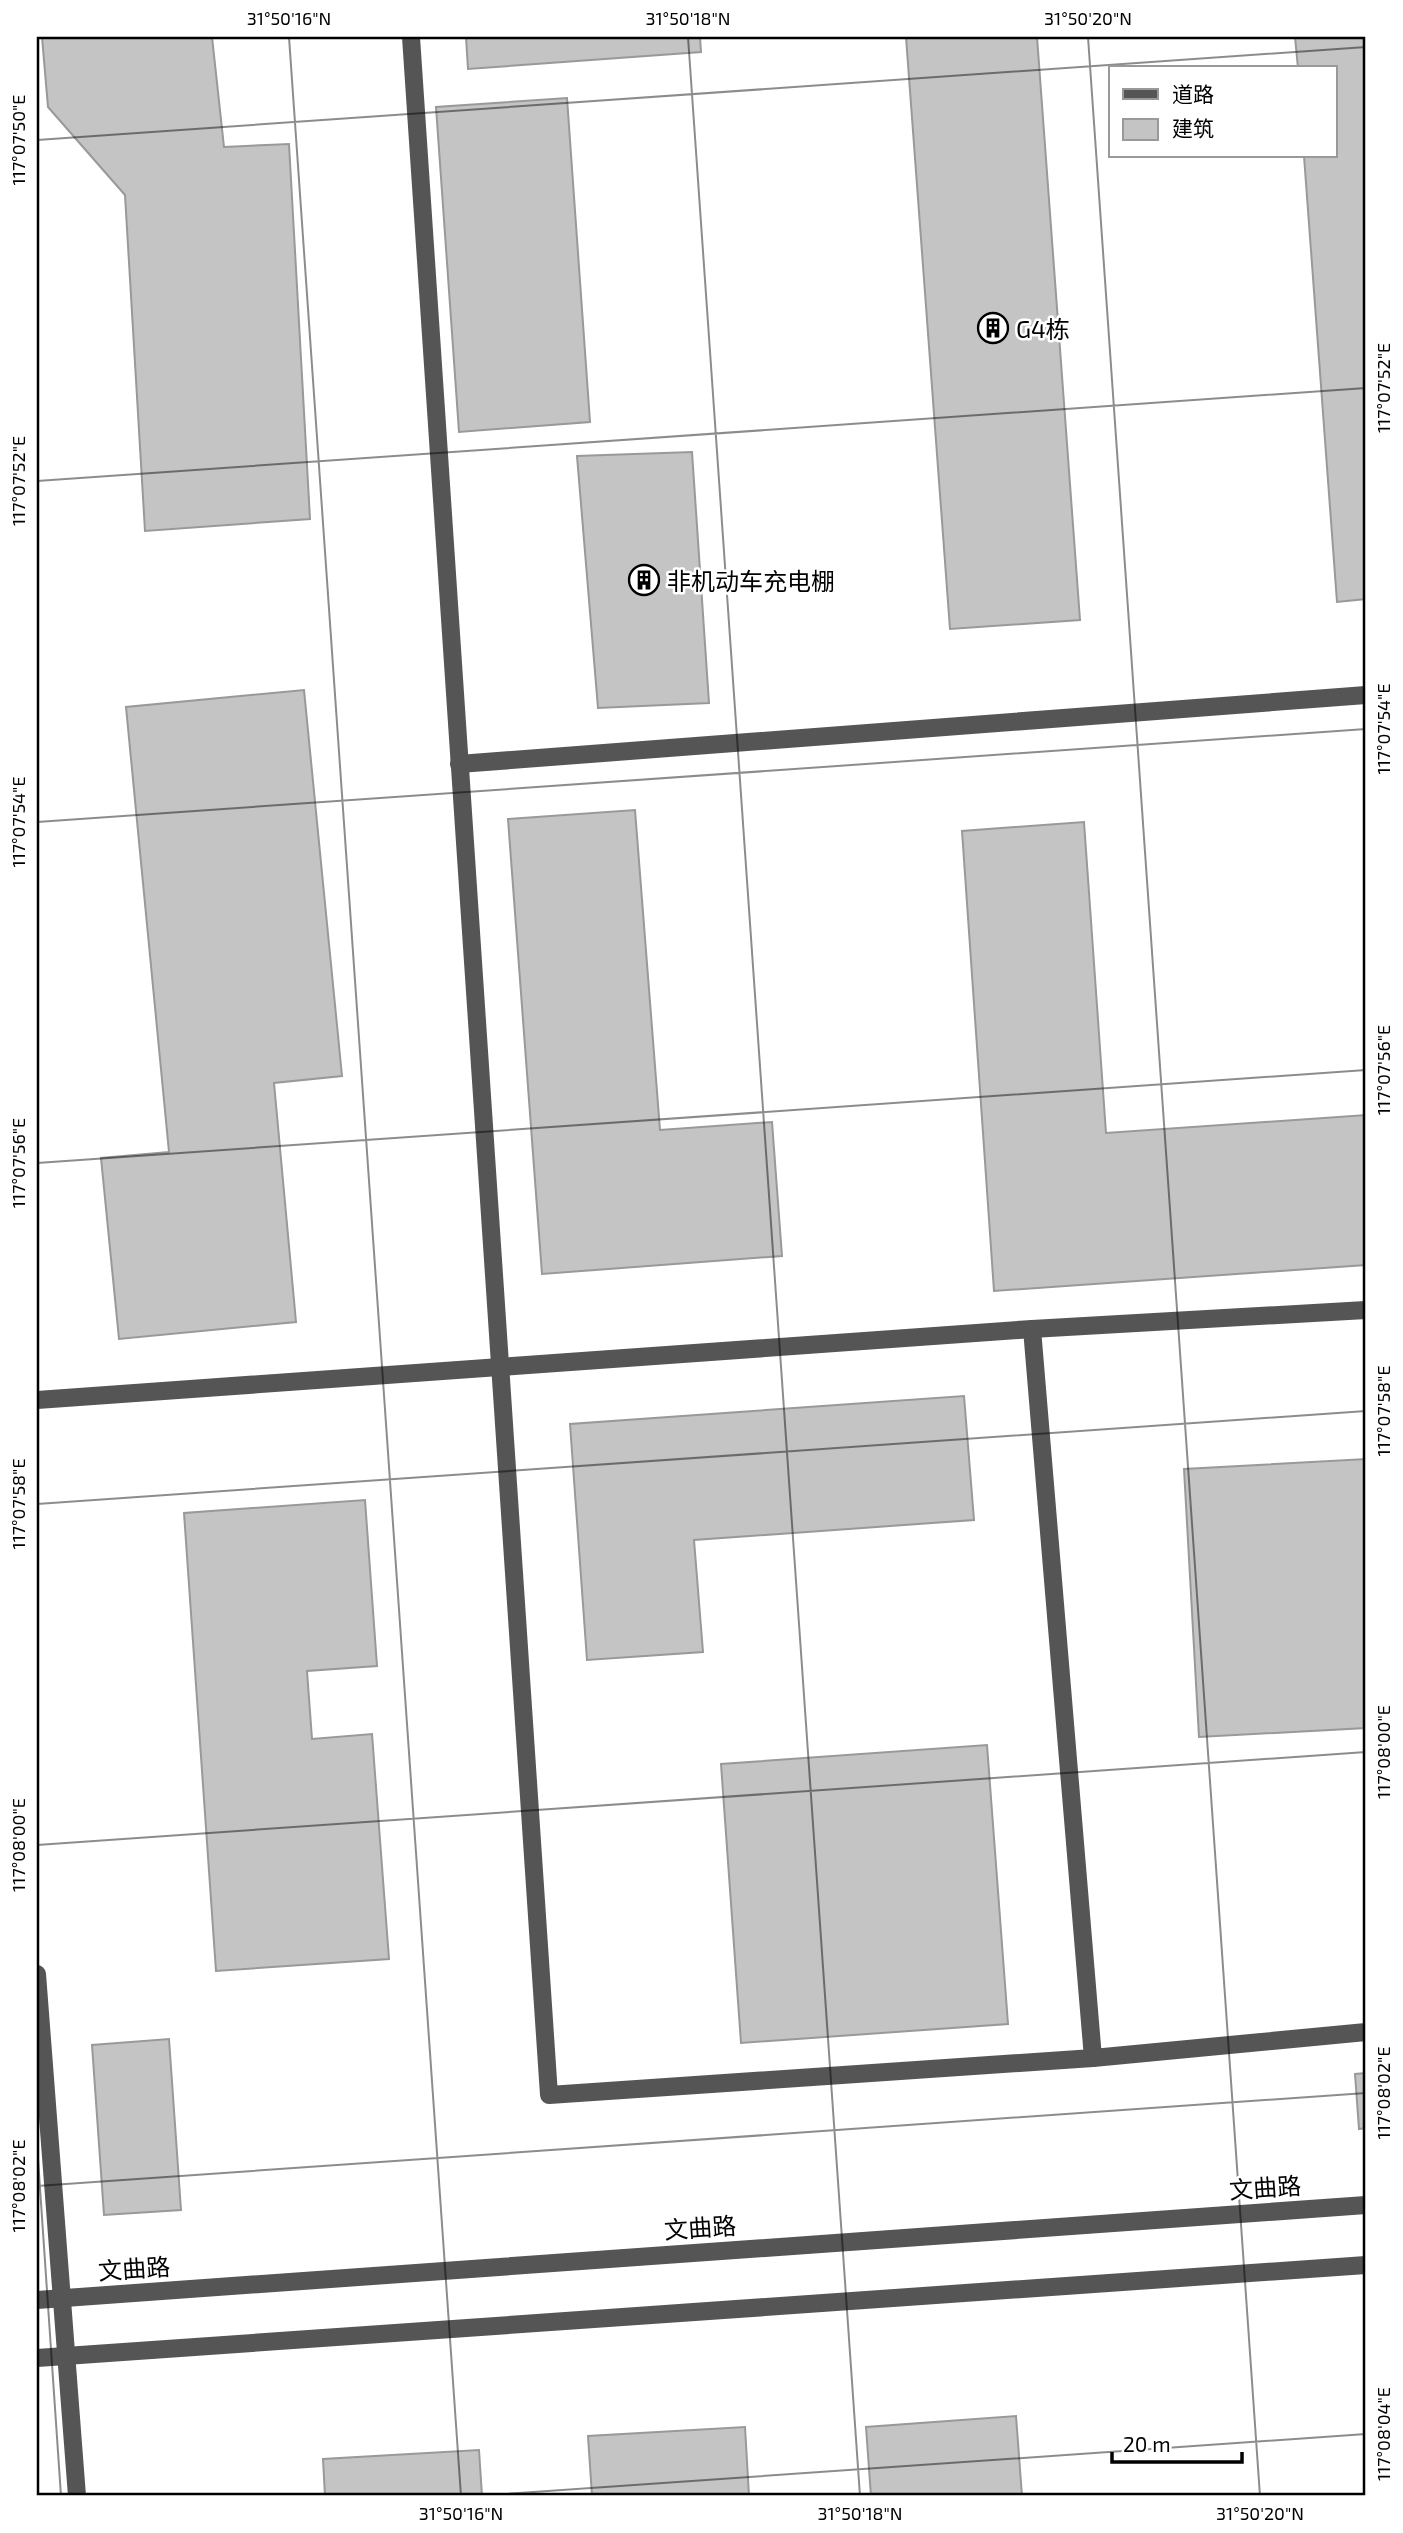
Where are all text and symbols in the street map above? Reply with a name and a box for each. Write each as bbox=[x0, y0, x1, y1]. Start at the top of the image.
text: 31°50'16"N bbox=[247, 7, 331, 29]
text: 31°50'18"N bbox=[645, 7, 731, 29]
text: 31°50'20"N bbox=[1044, 7, 1132, 29]
legend bbox=[1109, 66, 1336, 158]
text: 道路 bbox=[1172, 81, 1214, 106]
text: 117°07'50"E bbox=[7, 95, 29, 185]
text: 建筑 bbox=[1172, 115, 1214, 140]
building icon: G4栋 bbox=[976, 311, 1010, 345]
place label: G4栋 bbox=[1016, 314, 1070, 343]
text: 117°07'52"E bbox=[1372, 343, 1394, 433]
text: 117°07'52"E bbox=[7, 436, 29, 526]
building icon: 非机动车充电棚 bbox=[627, 563, 661, 597]
place label: 非机动车充电棚 bbox=[667, 566, 835, 595]
text: 117°07'54"E bbox=[1372, 684, 1394, 775]
text: 117°07'54"E bbox=[7, 777, 29, 868]
text: 117°07'56"E bbox=[1372, 1025, 1394, 1115]
text: 117°07'56"E bbox=[7, 1118, 29, 1208]
text: 117°07'58"E bbox=[1372, 1366, 1394, 1456]
text: 117°07'58"E bbox=[7, 1459, 29, 1549]
text: 117°08'00"E bbox=[1372, 1705, 1394, 1799]
text: 117°08'00"E bbox=[7, 1798, 29, 1892]
text: 117°08'02"E bbox=[1372, 2046, 1394, 2140]
text: 117°08'02"E bbox=[7, 2139, 29, 2233]
street label: 文曲路 bbox=[1228, 2170, 1302, 2204]
street label: 文曲路 bbox=[663, 2210, 737, 2244]
street label: 文曲路 bbox=[97, 2251, 171, 2285]
text: 117°08'04"E bbox=[1372, 2387, 1394, 2481]
scale bar bbox=[1112, 2421, 1242, 2465]
text: 20 m bbox=[1123, 2431, 1171, 2456]
text: 31°50'16"N bbox=[419, 2502, 503, 2524]
text: 31°50'18"N bbox=[817, 2502, 903, 2524]
text: 31°50'20"N bbox=[1216, 2502, 1304, 2524]

